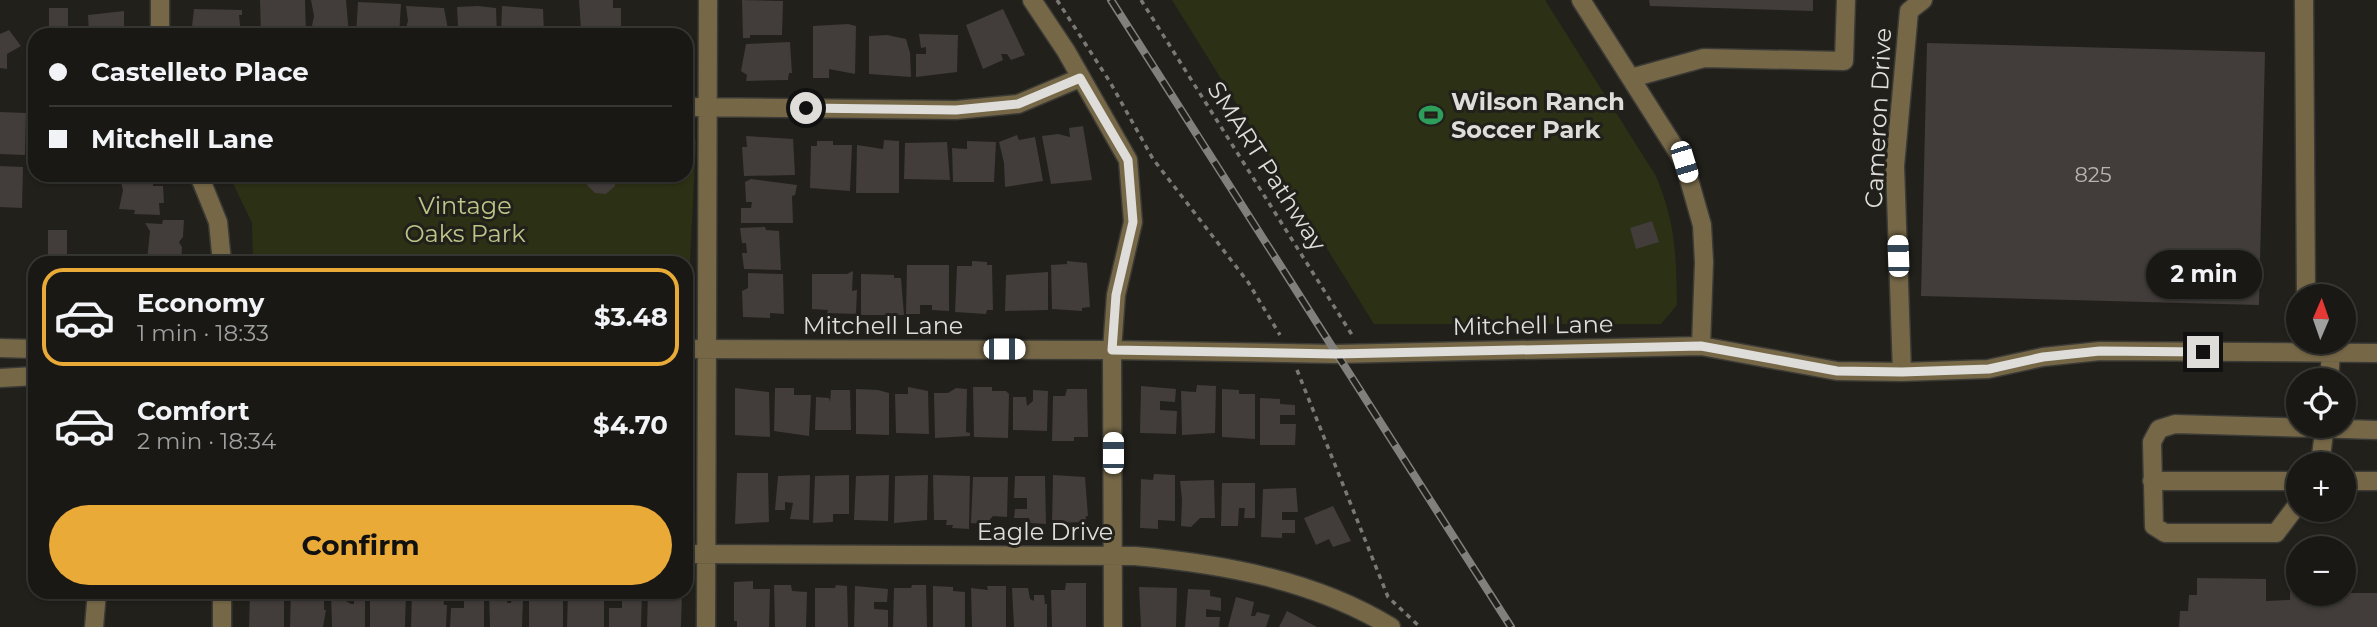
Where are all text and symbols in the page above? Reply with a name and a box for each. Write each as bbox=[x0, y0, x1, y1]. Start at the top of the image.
street label: Cameron Drive bbox=[1859, 27, 1897, 209]
text: Castelleto Place bbox=[91, 56, 309, 88]
street label: SMART Pathway bbox=[1201, 76, 1333, 256]
place label: Wilson Ranch Soccer Park bbox=[1451, 87, 1625, 144]
route start bbox=[790, 92, 822, 124]
sports icon: Wilson Ranch Soccer Park bbox=[1417, 101, 1445, 129]
text: Mitchell Lane bbox=[91, 123, 274, 155]
car bbox=[1668, 139, 1701, 185]
house number: 825 bbox=[2074, 162, 2112, 187]
park label: Vintage Oaks Park bbox=[404, 191, 526, 248]
car bbox=[1887, 235, 1910, 277]
callout: 2 min bbox=[2145, 250, 2261, 300]
text: 2 min bbox=[2170, 260, 2238, 288]
north arrow bbox=[2286, 284, 2356, 354]
map controls bbox=[2286, 284, 2356, 606]
icon: car bbox=[53, 286, 116, 349]
text: Economy bbox=[137, 287, 264, 319]
text: $3.48 bbox=[594, 301, 668, 333]
street label: Mitchell Lane bbox=[1452, 309, 1614, 341]
street label: Mitchell Lane bbox=[803, 311, 963, 340]
text: 1 min · 18:33 bbox=[137, 319, 269, 347]
route end bbox=[2187, 336, 2219, 368]
car bbox=[984, 339, 1026, 360]
button: locate bbox=[2286, 368, 2356, 438]
icon: car bbox=[53, 394, 116, 457]
text: Comfort bbox=[137, 395, 249, 427]
text: $4.70 bbox=[593, 409, 668, 441]
text: 2 min · 18:34 bbox=[137, 427, 276, 455]
car bbox=[1103, 432, 1124, 474]
button: + bbox=[2286, 452, 2356, 522]
button: Confirm bbox=[49, 505, 672, 585]
street label: Eagle Drive bbox=[977, 517, 1113, 546]
button: − bbox=[2286, 536, 2356, 606]

